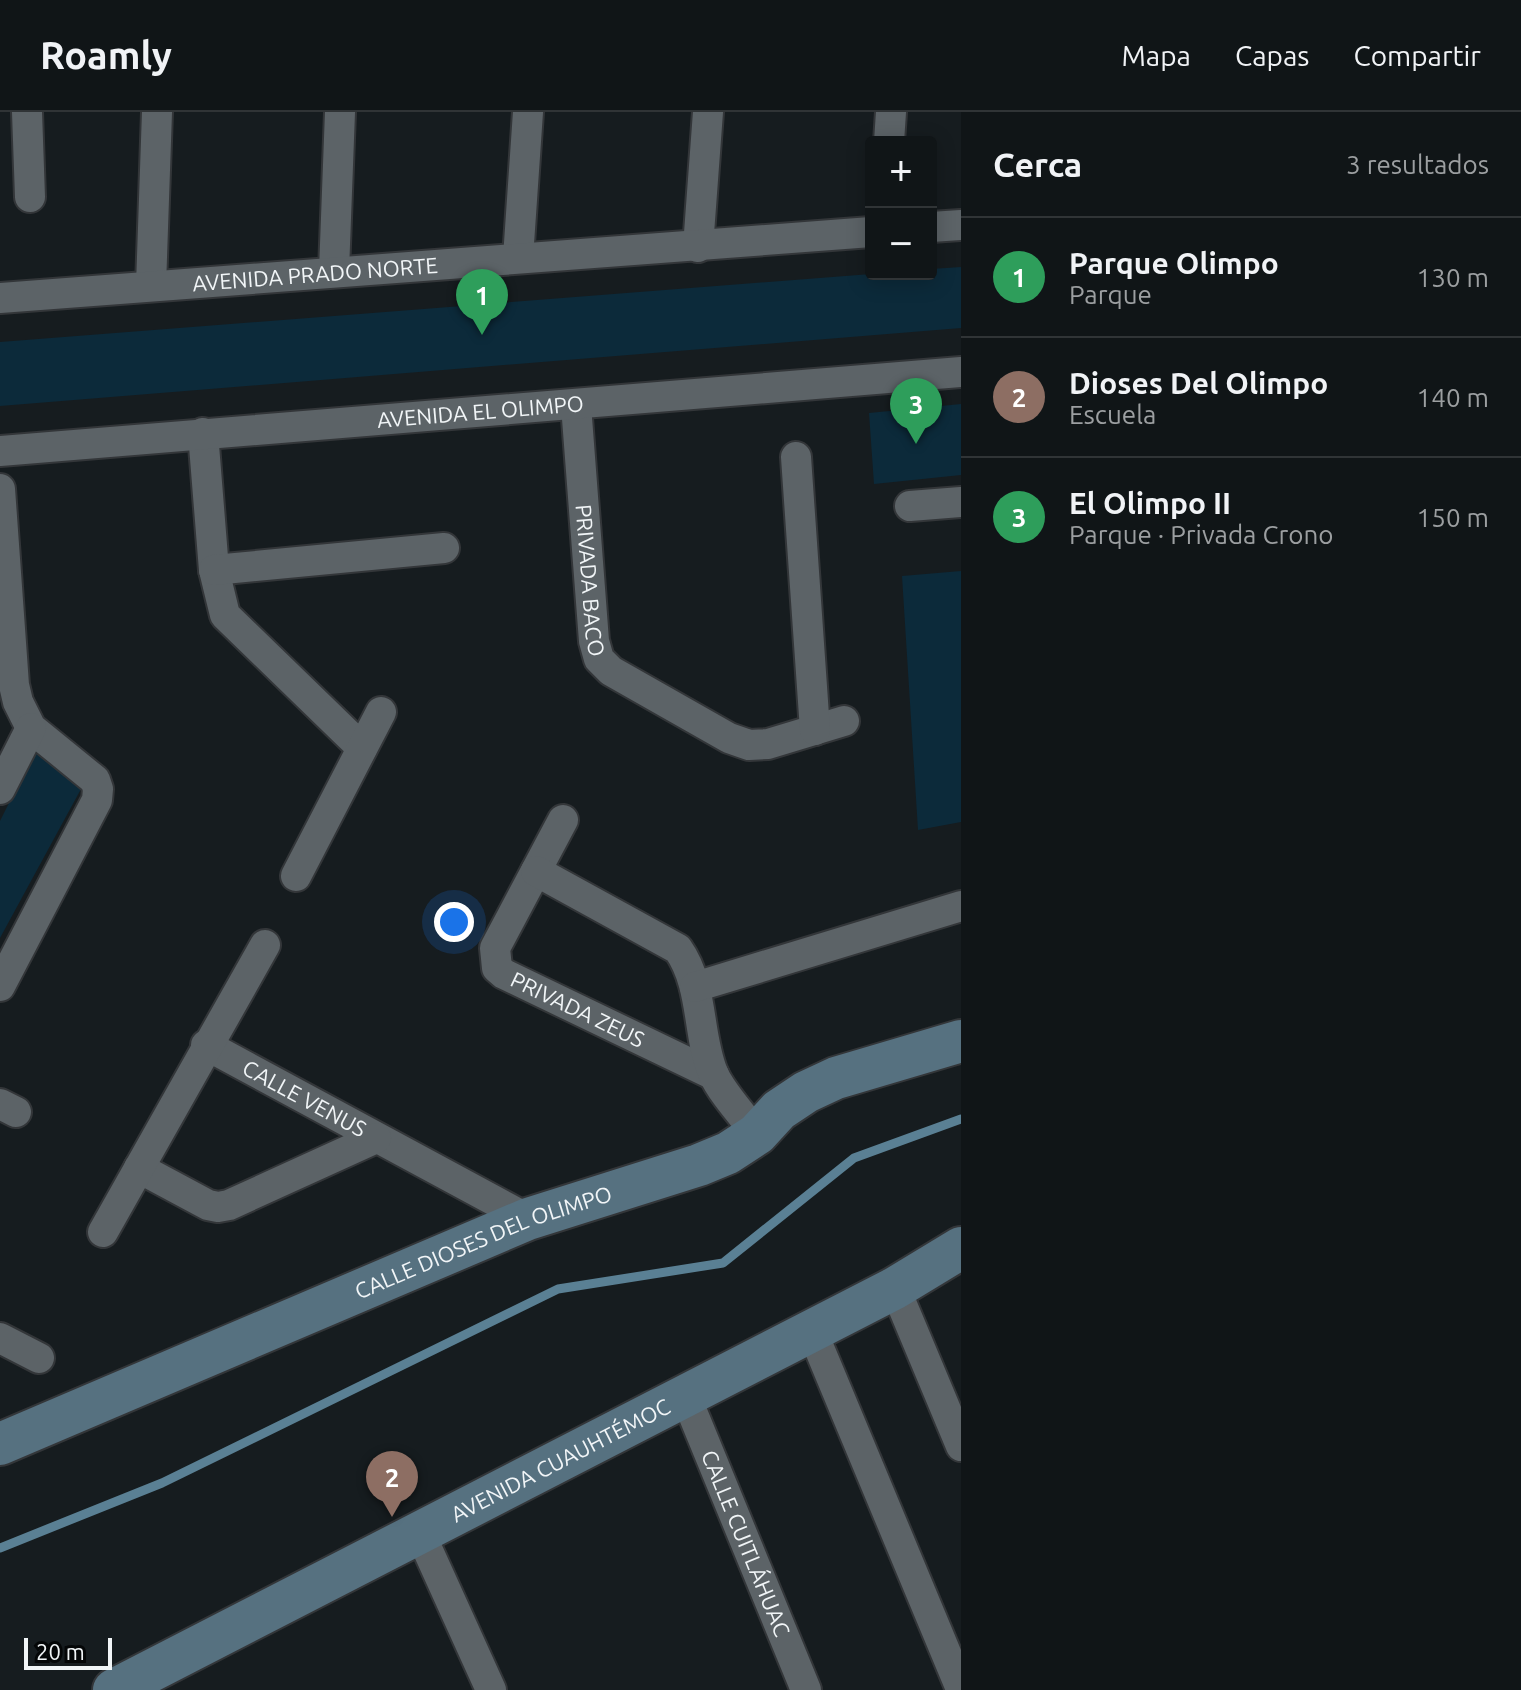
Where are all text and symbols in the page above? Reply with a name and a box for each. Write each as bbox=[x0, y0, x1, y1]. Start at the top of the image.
text: Roamly bbox=[40, 34, 172, 76]
text: Mapa bbox=[1121, 40, 1191, 71]
text: Capas bbox=[1235, 40, 1310, 71]
text: Compartir bbox=[1354, 40, 1481, 71]
map controls bbox=[865, 136, 937, 280]
button: + bbox=[865, 136, 937, 208]
text: Cerca bbox=[993, 145, 1082, 183]
text: 3 resultados bbox=[1346, 150, 1489, 179]
button: − bbox=[865, 208, 937, 280]
text: Parque Olimpo bbox=[1069, 246, 1279, 280]
street label: AVENIDA PRADO NORTE bbox=[191, 252, 439, 295]
text: 1 bbox=[1012, 263, 1026, 292]
text: 130 m bbox=[1417, 263, 1489, 292]
pin: 1 bbox=[456, 269, 508, 335]
text: Parque bbox=[1069, 280, 1152, 309]
text: Dioses Del Olimpo bbox=[1069, 366, 1328, 400]
pin: 3 bbox=[890, 378, 942, 444]
text: 2 bbox=[1012, 383, 1026, 412]
text: 140 m bbox=[1417, 383, 1489, 412]
street label: AVENIDA EL OLIMPO bbox=[376, 390, 585, 432]
text: Escuela bbox=[1069, 400, 1156, 429]
text: El Olimpo II bbox=[1069, 486, 1231, 520]
street label: PRIVADA BACO bbox=[572, 503, 611, 659]
text: 3 bbox=[1012, 503, 1026, 532]
text: 150 m bbox=[1417, 503, 1489, 532]
text: Parque · Privada Crono bbox=[1069, 520, 1333, 549]
your location bbox=[434, 902, 474, 942]
street label: PRIVADA ZEUS bbox=[507, 966, 649, 1052]
street label: CALLE VENUS bbox=[239, 1054, 371, 1141]
street label: CALLE DIOSES DEL OLIMPO bbox=[351, 1180, 615, 1303]
street label: AVENIDA CUAUHTÉMOC bbox=[446, 1393, 674, 1527]
street label: CALLE CUITLÁHUAC bbox=[697, 1446, 796, 1640]
pin: 2 bbox=[366, 1451, 418, 1517]
scale bar bbox=[24, 1634, 112, 1670]
text: 20 m bbox=[36, 1639, 85, 1664]

